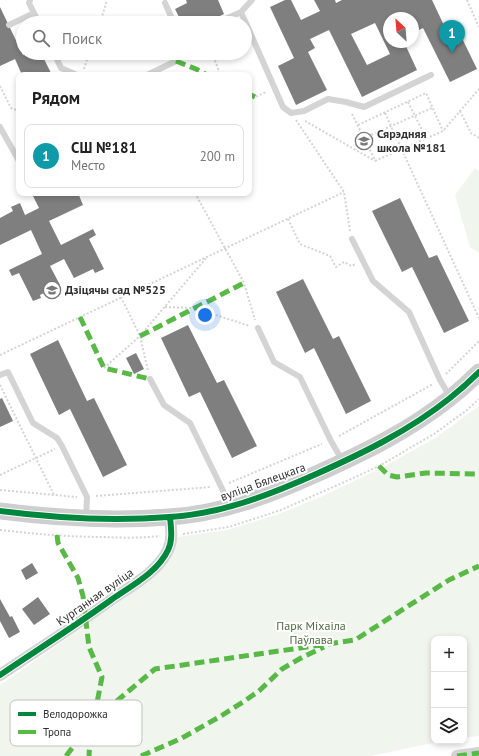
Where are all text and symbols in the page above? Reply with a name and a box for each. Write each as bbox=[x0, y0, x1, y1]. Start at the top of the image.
north arrow bbox=[383, 12, 419, 48]
search box bbox=[16, 16, 252, 60]
pin: 1 bbox=[439, 20, 465, 53]
icon: search bbox=[30, 27, 52, 49]
text: Поиск bbox=[62, 29, 102, 48]
text: Рядом bbox=[32, 87, 80, 109]
place label: Сярэдняя школа №181 bbox=[377, 126, 446, 155]
school or university icon: Сярэдняя школа №181 bbox=[354, 131, 374, 151]
text: СШ №181 bbox=[71, 138, 137, 157]
text: 1 bbox=[42, 148, 50, 165]
text: 200 m bbox=[200, 148, 235, 165]
text: Место bbox=[71, 157, 105, 174]
school or university icon: Дзіцячы сад №525 bbox=[42, 280, 62, 300]
place label: Дзіцячы сад №525 bbox=[65, 282, 166, 297]
your location bbox=[195, 305, 215, 325]
street label: вуліца Бялецкага bbox=[218, 459, 307, 504]
street label: Курганная вуліца bbox=[53, 564, 136, 629]
park label: Парк Міхаіла Паўлава bbox=[276, 618, 346, 647]
map controls bbox=[431, 636, 467, 744]
button: + bbox=[431, 636, 467, 672]
button: − bbox=[431, 672, 467, 708]
legend bbox=[10, 700, 142, 746]
text: Велодорожка bbox=[43, 707, 108, 721]
button: layers bbox=[431, 708, 467, 744]
text: Тропа bbox=[43, 725, 71, 739]

